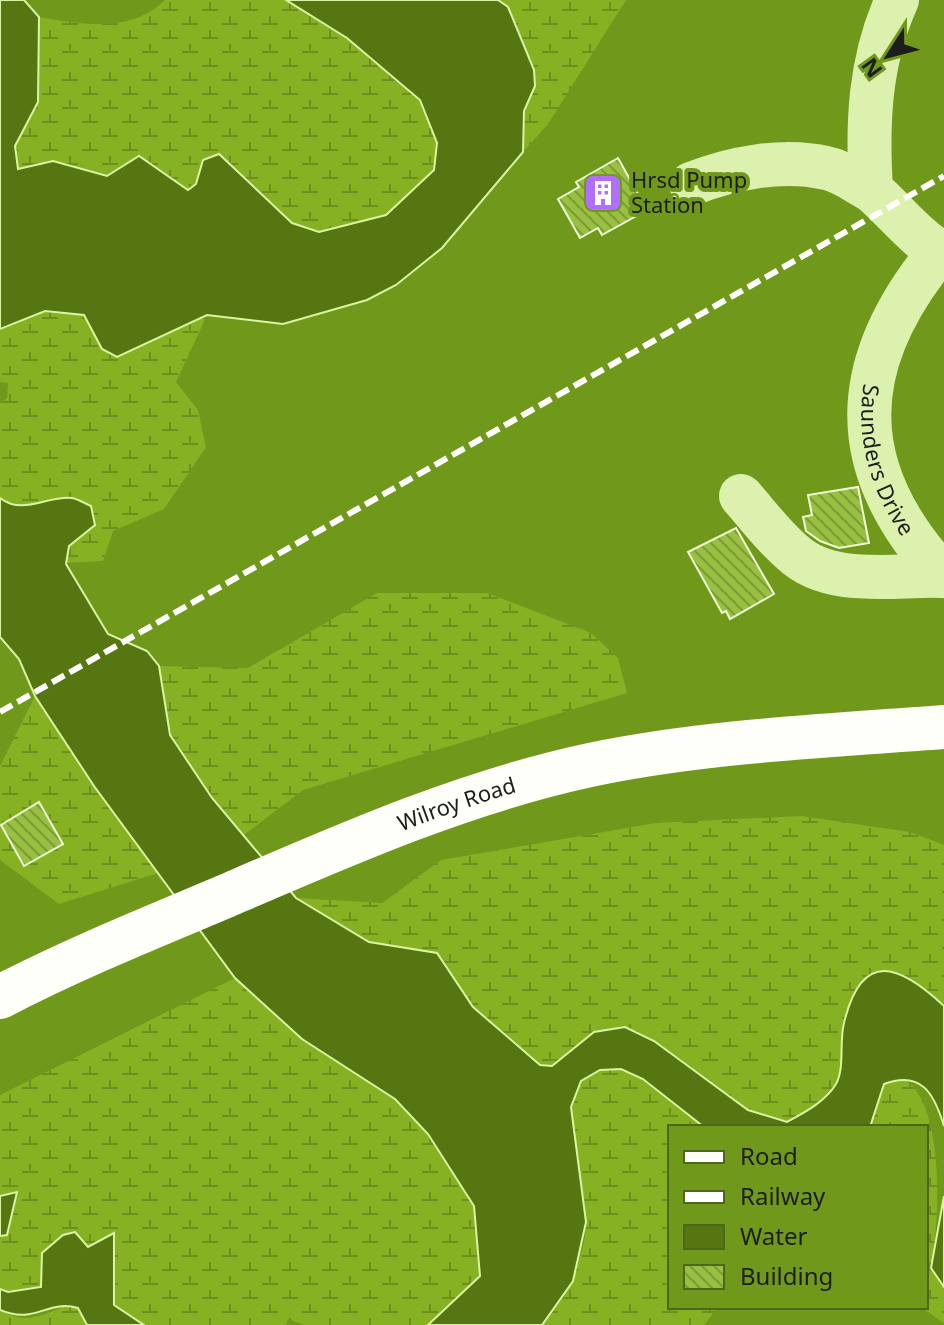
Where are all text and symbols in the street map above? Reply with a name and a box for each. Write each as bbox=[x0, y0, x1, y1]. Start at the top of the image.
north arrow bbox=[848, 16, 928, 96]
text: N bbox=[854, 52, 888, 84]
place label: Hrsd Pump Station bbox=[631, 164, 747, 219]
building icon: Hrsd Pump Station bbox=[582, 172, 624, 214]
street label: Saunders Drive bbox=[855, 382, 922, 541]
street label: Wilroy Road bbox=[393, 769, 519, 837]
legend bbox=[668, 1125, 928, 1309]
text: Road bbox=[740, 1139, 798, 1172]
text: Railway bbox=[740, 1179, 826, 1212]
text: Water bbox=[740, 1219, 808, 1252]
text: Building bbox=[740, 1259, 833, 1292]

